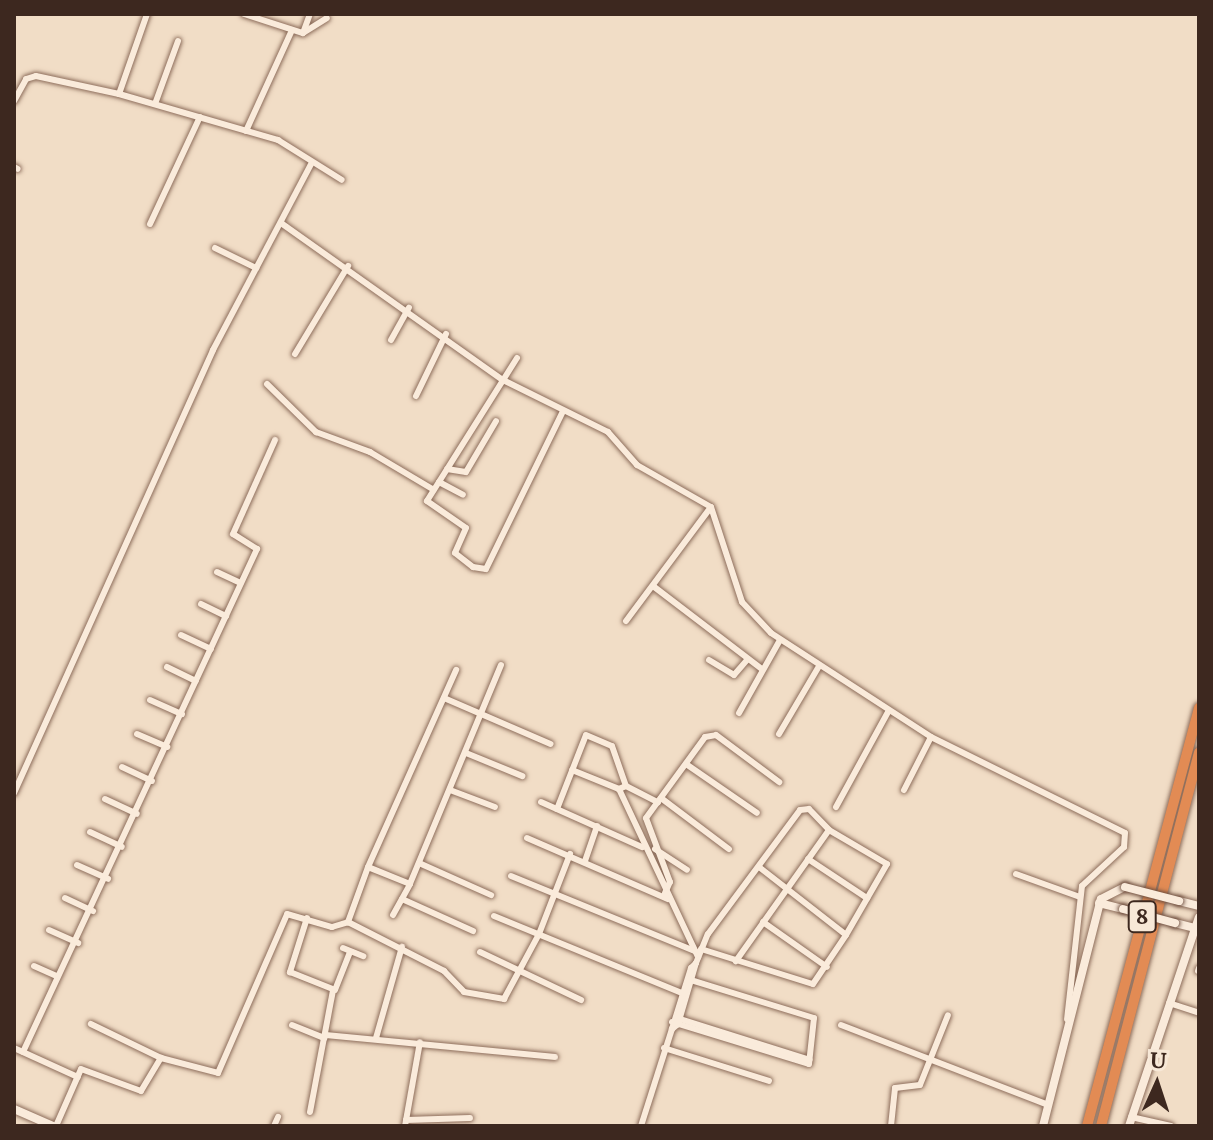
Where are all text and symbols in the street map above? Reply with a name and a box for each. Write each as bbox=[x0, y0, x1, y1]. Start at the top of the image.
road number: 8 bbox=[1126, 899, 1158, 935]
north arrow bbox=[1117, 1044, 1197, 1124]
text: U bbox=[1149, 1046, 1167, 1074]

